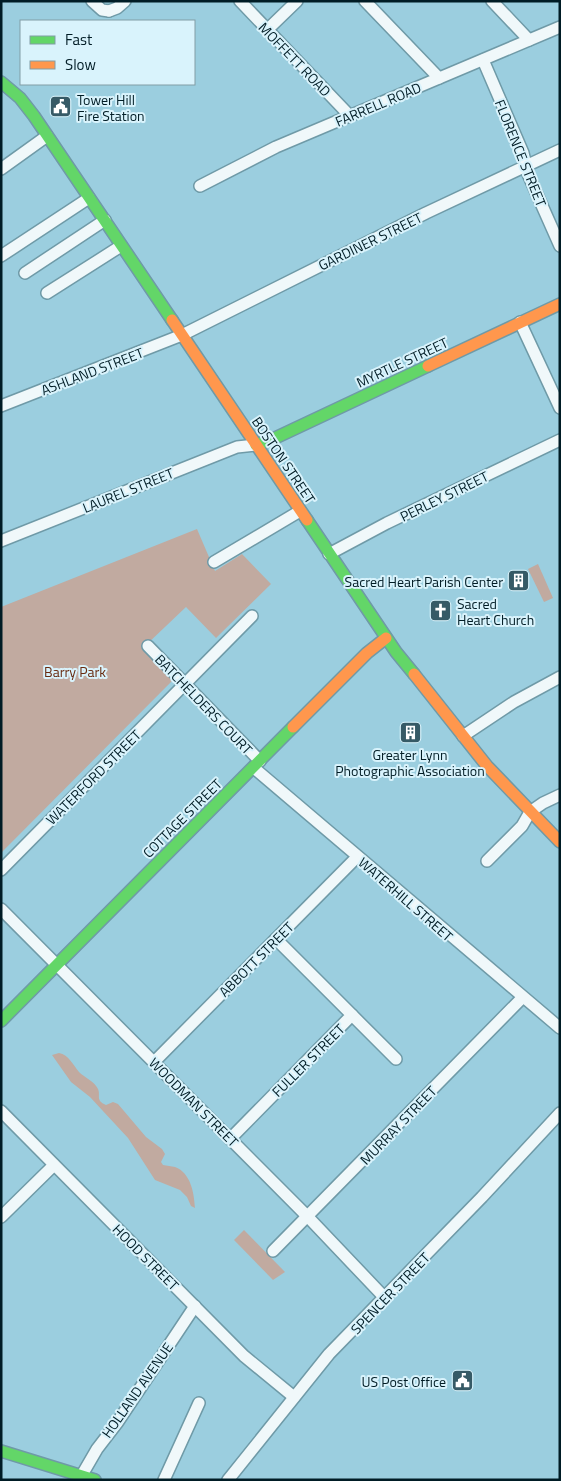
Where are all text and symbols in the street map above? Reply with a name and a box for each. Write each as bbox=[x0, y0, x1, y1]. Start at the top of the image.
street label: MOFFETT ROAD bbox=[254, 17, 336, 101]
legend bbox=[20, 20, 195, 85]
text: Fast bbox=[65, 28, 93, 51]
text: Slow bbox=[65, 53, 96, 76]
street label: FARRELL ROAD bbox=[332, 76, 424, 132]
place label: Tower Hill Fire Station bbox=[77, 89, 145, 126]
public building icon: Tower Hill Fire Station bbox=[49, 95, 73, 119]
street label: FLORENCE STREET bbox=[490, 96, 552, 210]
street label: GARDINER STREET bbox=[314, 206, 426, 275]
street label: MYRTLE STREET bbox=[353, 331, 452, 392]
street label: ASHLAND STREET bbox=[38, 342, 147, 400]
street label: BOSTON STREET bbox=[247, 412, 321, 508]
street label: LAUREL STREET bbox=[79, 462, 177, 518]
street label: PERLEY STREET bbox=[396, 465, 492, 527]
building icon: Sacred Heart Parish Center bbox=[507, 569, 531, 593]
place label: Sacred Heart Parish Center bbox=[345, 571, 503, 592]
place label: Sacred Heart Church bbox=[457, 593, 534, 630]
church icon: Sacred Heart Church bbox=[429, 599, 453, 623]
street label: BATCHELDERS COURT bbox=[150, 649, 258, 759]
park label: Barry Park bbox=[44, 661, 106, 682]
building icon: Greater Lynn Photographic Association bbox=[398, 720, 422, 744]
street label: WATERFORD STREET bbox=[41, 724, 146, 829]
place label: Greater Lynn Photographic Association bbox=[335, 744, 485, 781]
street label: COTTAGE STREET bbox=[138, 773, 227, 862]
street label: WATERHILL STREET bbox=[354, 852, 458, 946]
street label: ABBOTT STREET bbox=[214, 916, 299, 1001]
street label: FULLER STREET bbox=[267, 1018, 350, 1101]
street label: WOODMAN STREET bbox=[145, 1053, 244, 1152]
street label: MURRAY STREET bbox=[355, 1080, 442, 1169]
street label: HOOD STREET bbox=[108, 1219, 184, 1295]
street label: SPENCER STREET bbox=[345, 1247, 435, 1339]
street label: HOLLAND AVENUE bbox=[96, 1338, 178, 1442]
public building icon: US Post Office bbox=[450, 1369, 474, 1393]
place label: US Post Office bbox=[362, 1371, 446, 1392]

